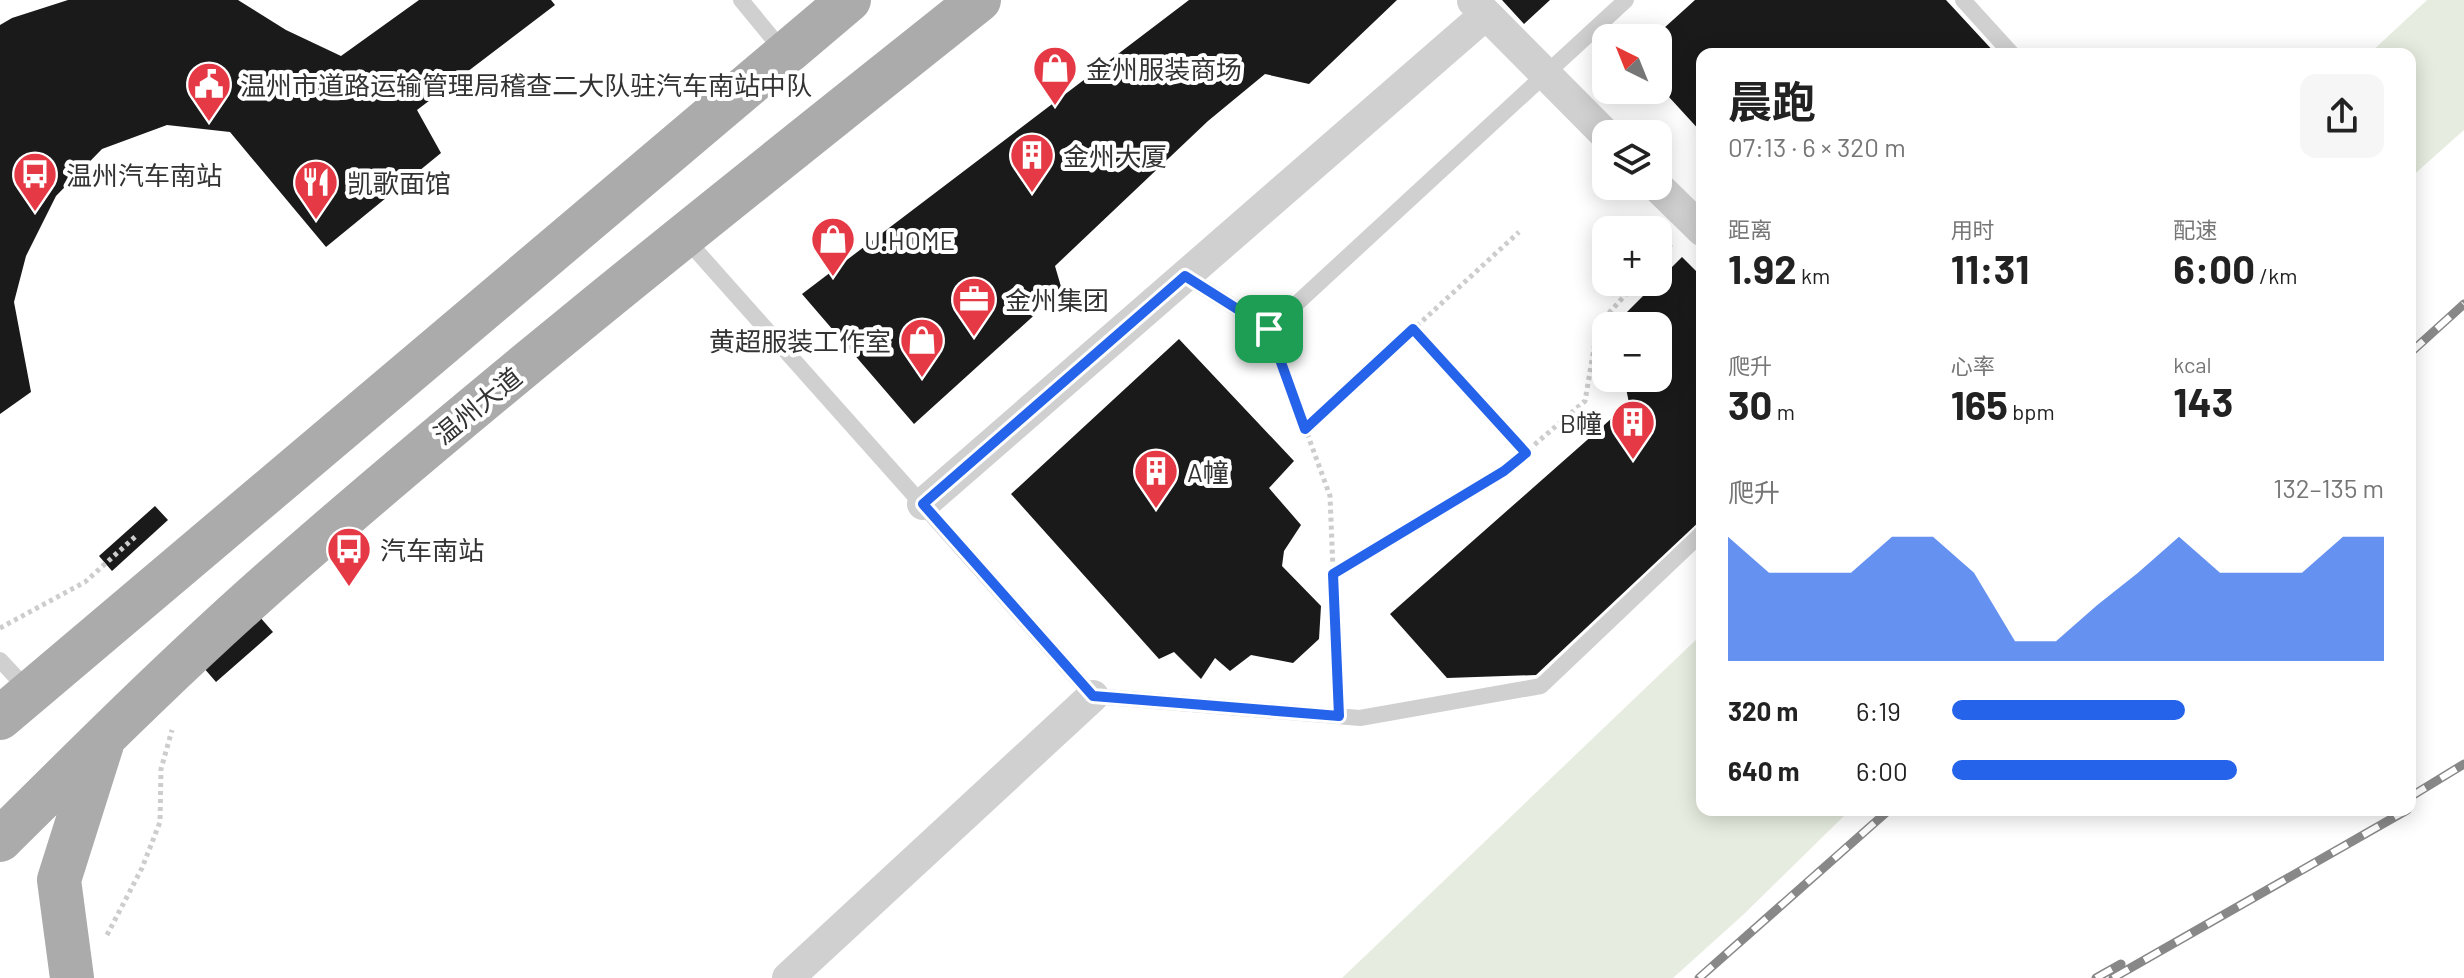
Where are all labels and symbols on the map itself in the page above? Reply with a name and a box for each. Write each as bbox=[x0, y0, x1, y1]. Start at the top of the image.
north arrow bbox=[1592, 24, 1672, 104]
shop icon: 金州服装商场 bbox=[1031, 44, 1079, 107]
place label: 金州服装商场 bbox=[1086, 53, 1242, 84]
public building icon: 温州市道路运输管理局稽查二大队驻汽车南站中队 bbox=[185, 60, 233, 123]
place label: 温州市道路运输管理局稽查二大队驻汽车南站中队 bbox=[240, 69, 812, 100]
building icon: 金州大厦 bbox=[1008, 131, 1056, 194]
place label: 金州大厦 bbox=[1063, 140, 1167, 171]
bus stop icon: 温州汽车南站 bbox=[11, 150, 59, 213]
restaurant icon: 凯歌面馆 bbox=[292, 158, 340, 221]
place label: 温州汽车南站 bbox=[66, 159, 222, 190]
place label: 凯歌面馆 bbox=[347, 167, 451, 198]
shop icon: U.HOME bbox=[809, 215, 857, 278]
place label: U.HOME bbox=[864, 224, 955, 255]
office icon: 金州集团 bbox=[950, 275, 998, 338]
place label: 金州集团 bbox=[1005, 284, 1109, 315]
pin bbox=[1235, 295, 1303, 363]
shop icon: 黄超服装工作室 bbox=[898, 316, 946, 379]
place label: 黄超服装工作室 bbox=[709, 325, 891, 356]
street label: 温州大道 bbox=[427, 360, 527, 450]
building icon: B幢 bbox=[1609, 398, 1657, 461]
place label: B幢 bbox=[1560, 407, 1602, 438]
building icon: A幢 bbox=[1132, 447, 1180, 510]
place label: A幢 bbox=[1187, 456, 1229, 487]
bus stop icon: 汽车南站 bbox=[325, 525, 373, 588]
place label: 汽车南站 bbox=[380, 534, 484, 565]

